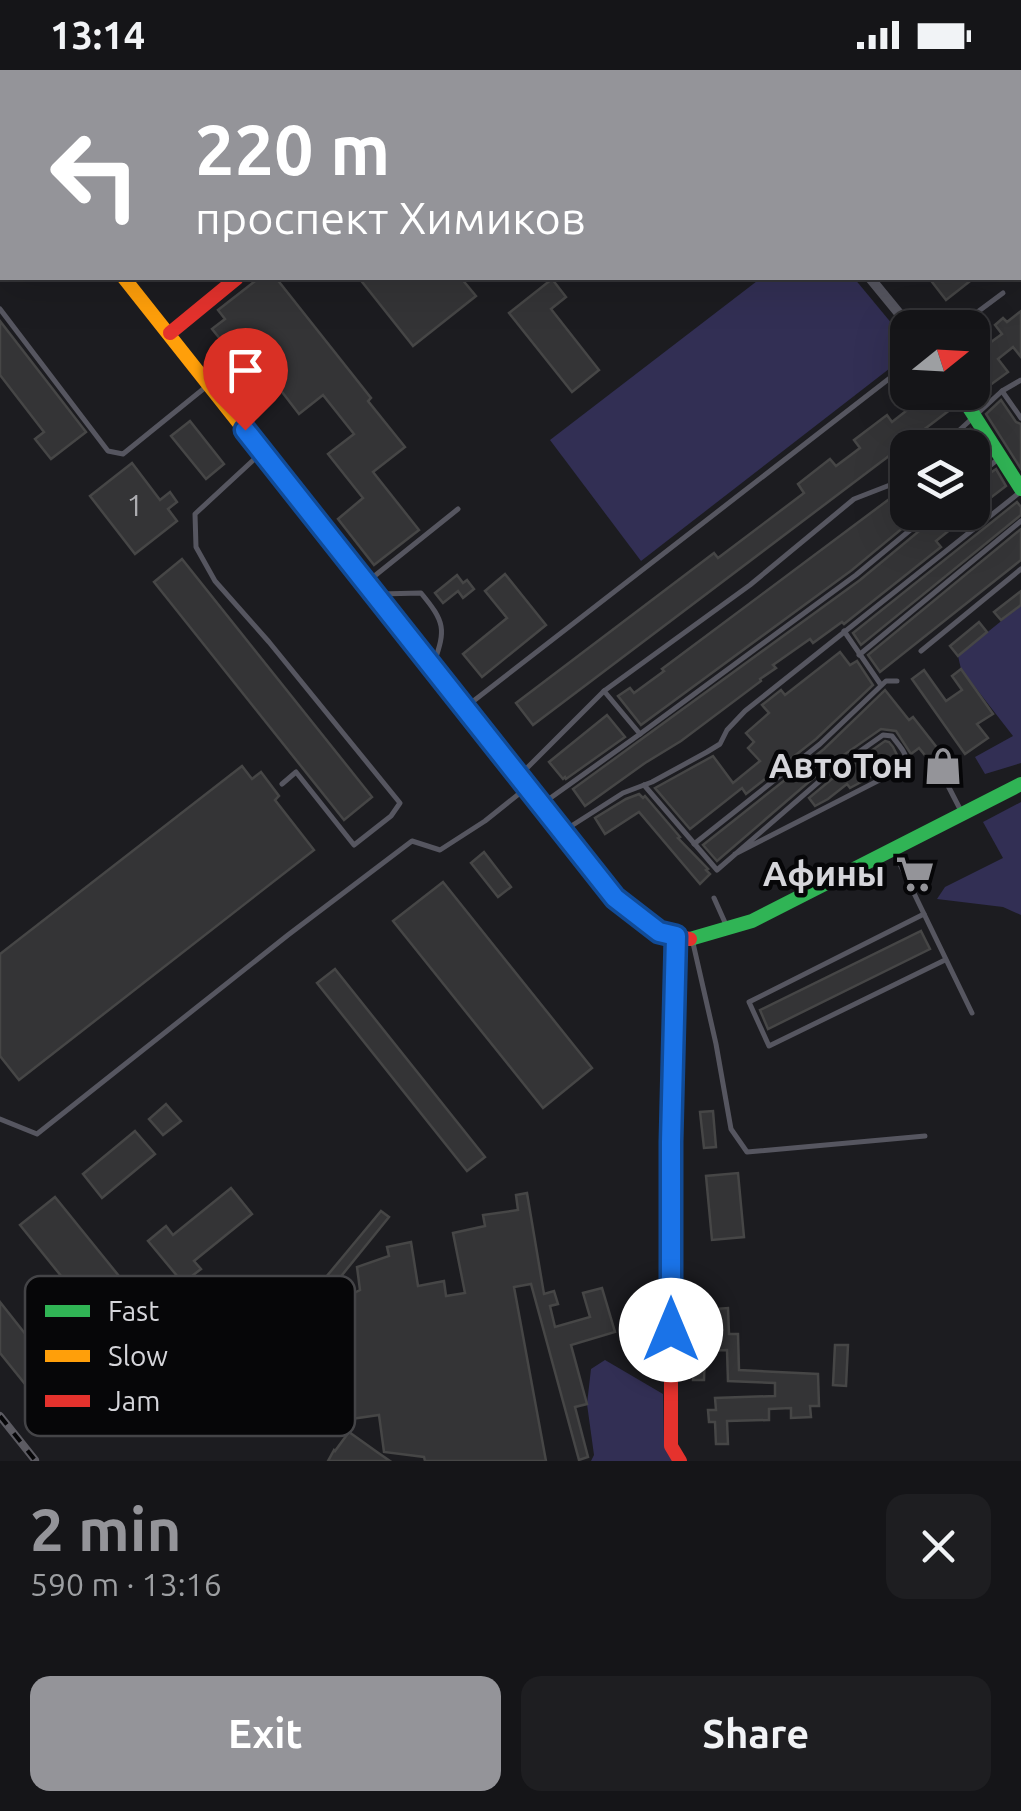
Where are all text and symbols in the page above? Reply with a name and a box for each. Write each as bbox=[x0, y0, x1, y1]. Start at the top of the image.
text: 13:14 bbox=[50, 14, 145, 56]
icon: left bbox=[30, 110, 160, 240]
text: 220 m bbox=[195, 110, 390, 188]
text: проспект Химиков bbox=[195, 192, 586, 243]
north arrow bbox=[890, 310, 990, 410]
map controls bbox=[890, 310, 990, 530]
pin bbox=[203, 328, 288, 431]
icon: arrive bbox=[218, 343, 273, 398]
button: layers bbox=[890, 430, 990, 530]
house number: 1 bbox=[127, 488, 143, 522]
place label: АвтоТон bbox=[769, 745, 913, 785]
shop icon: АвтоТон bbox=[922, 745, 964, 787]
place label: Афины bbox=[763, 853, 885, 893]
supermarket icon: Афины bbox=[894, 853, 936, 895]
legend bbox=[25, 1276, 355, 1436]
position arrow bbox=[619, 1278, 723, 1382]
text: Fast bbox=[108, 1295, 159, 1326]
text: Slow bbox=[108, 1340, 168, 1371]
text: Jam bbox=[108, 1385, 160, 1416]
button: close bbox=[886, 1494, 991, 1599]
text: 2 min bbox=[30, 1495, 182, 1562]
text: 590 m · 13:16 bbox=[30, 1566, 222, 1602]
button: Exit bbox=[30, 1676, 501, 1791]
button: Share bbox=[521, 1676, 991, 1791]

